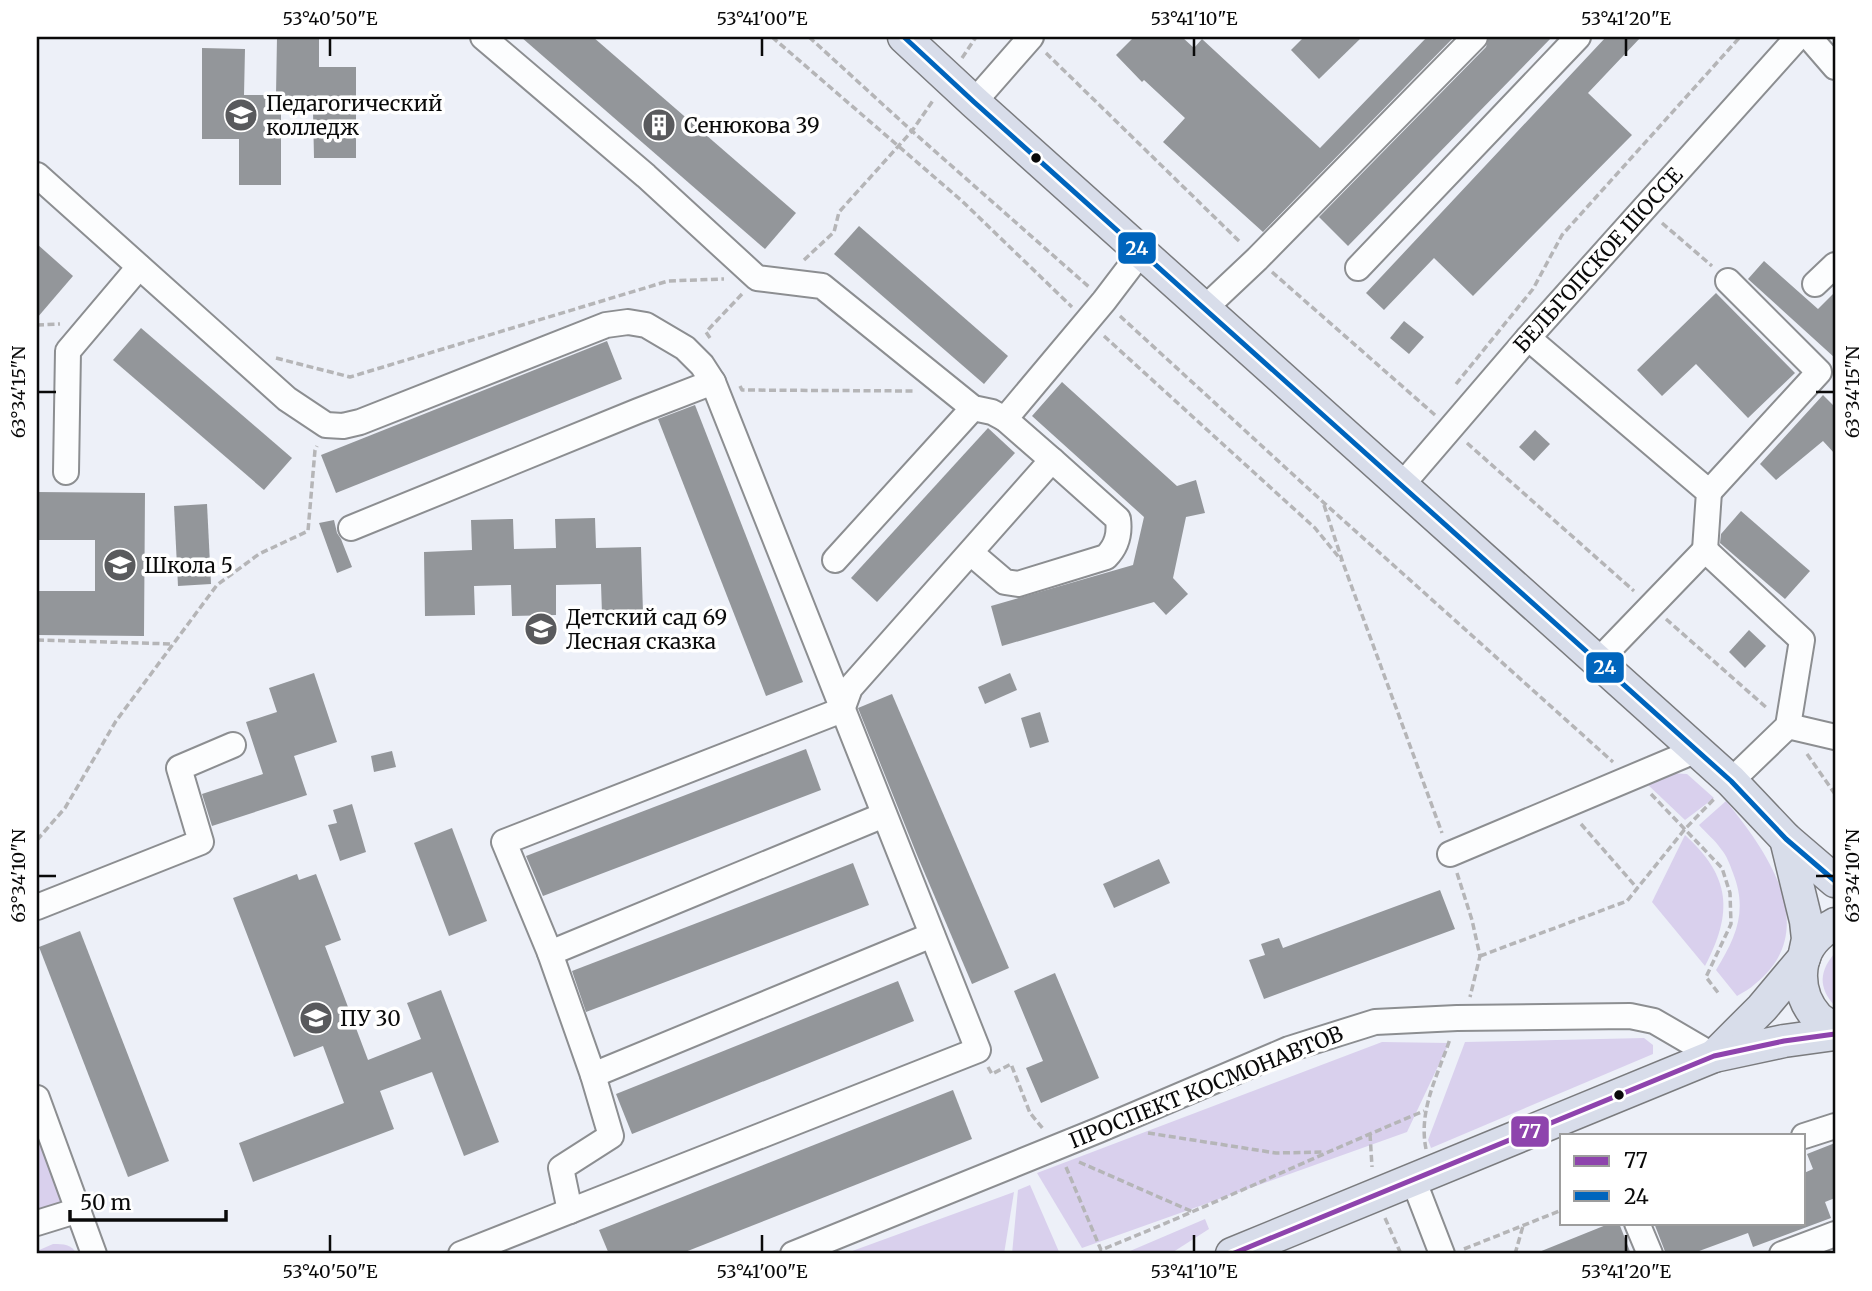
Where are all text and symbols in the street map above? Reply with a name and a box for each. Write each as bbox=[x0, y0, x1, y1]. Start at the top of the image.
text: 53°40'50"E bbox=[283, 7, 378, 30]
text: 53°41'00"E bbox=[717, 7, 808, 30]
text: 53°41'10"E bbox=[1151, 7, 1238, 30]
text: 53°41'20"E bbox=[1581, 7, 1672, 30]
place label: Педагогический колледж bbox=[266, 90, 443, 141]
school or university icon: Педагогический колледж bbox=[222, 96, 260, 134]
building icon: Сенюкова 39 bbox=[640, 106, 678, 144]
place label: Сенюкова 39 bbox=[684, 112, 820, 139]
unlabelled marker bbox=[1029, 151, 1043, 165]
street label: БЕЛЬГОПСКОЕ ШОССЕ bbox=[1508, 161, 1689, 358]
line badge: 24 bbox=[1117, 231, 1157, 265]
text: 24 bbox=[1126, 236, 1148, 260]
text: 63°34'15"N bbox=[7, 346, 30, 438]
text: 63°34'15"N bbox=[1841, 346, 1864, 438]
school or university icon: Школа 5 bbox=[101, 546, 139, 584]
place label: Школа 5 bbox=[144, 552, 233, 579]
place label: Детский сад 69 Лесная сказка bbox=[566, 604, 727, 655]
school or university icon: Детский сад 69 Лесная сказка bbox=[522, 610, 560, 648]
line badge: 24 bbox=[1585, 651, 1625, 684]
text: 24 bbox=[1594, 655, 1616, 679]
text: 63°34'10"N bbox=[7, 829, 30, 923]
text: 63°34'10"N bbox=[1841, 829, 1864, 923]
school or university icon: ПУ 30 bbox=[297, 999, 335, 1037]
place label: ПУ 30 bbox=[340, 1005, 401, 1032]
street label: ПРОСПЕКТ КОСМОНАВТОВ bbox=[1065, 1020, 1347, 1154]
unlabelled marker bbox=[1612, 1088, 1626, 1102]
line badge: 77 bbox=[1510, 1115, 1550, 1148]
text: 77 bbox=[1519, 1119, 1541, 1143]
legend bbox=[1560, 1134, 1806, 1224]
text: 77 bbox=[1624, 1147, 1648, 1174]
scale bar bbox=[70, 1179, 226, 1223]
text: 24 bbox=[1624, 1183, 1649, 1210]
text: 50 m bbox=[80, 1189, 131, 1216]
text: 53°40'50"E bbox=[283, 1260, 378, 1283]
text: 53°41'00"E bbox=[717, 1260, 808, 1283]
text: 53°41'10"E bbox=[1151, 1260, 1238, 1283]
text: 53°41'20"E bbox=[1581, 1260, 1672, 1283]

